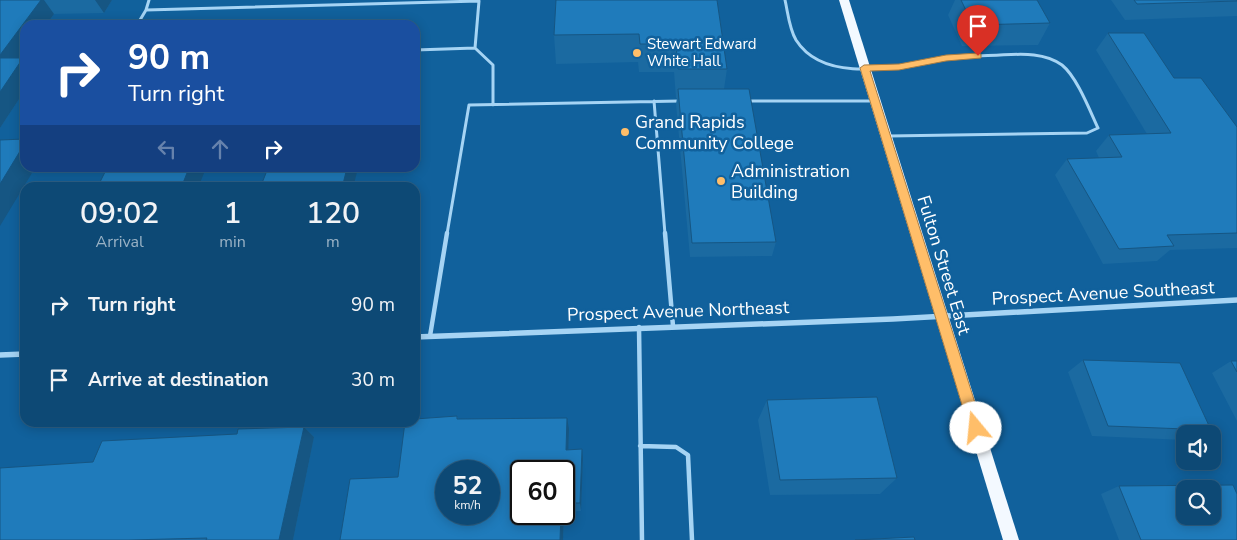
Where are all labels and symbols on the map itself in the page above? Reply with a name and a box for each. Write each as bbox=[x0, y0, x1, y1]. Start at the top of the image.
pin bbox=[957, 5, 999, 56]
place label: Stewart Edward White Hall bbox=[647, 34, 756, 71]
marker: Stewart Edward White Hall bbox=[631, 47, 643, 59]
place label: Grand Rapids Community College bbox=[635, 110, 794, 155]
marker: Grand Rapids Community College bbox=[619, 126, 631, 138]
place label: Administration Building bbox=[731, 159, 850, 204]
marker: Administration Building bbox=[715, 175, 727, 187]
street label: Fulton Street East bbox=[911, 192, 977, 338]
street label: Prospect Avenue Southeast bbox=[991, 275, 1216, 311]
street label: Prospect Avenue Northeast bbox=[567, 295, 790, 327]
position arrow bbox=[949, 401, 1001, 453]
speed limit sign: 60 bbox=[510, 460, 575, 525]

